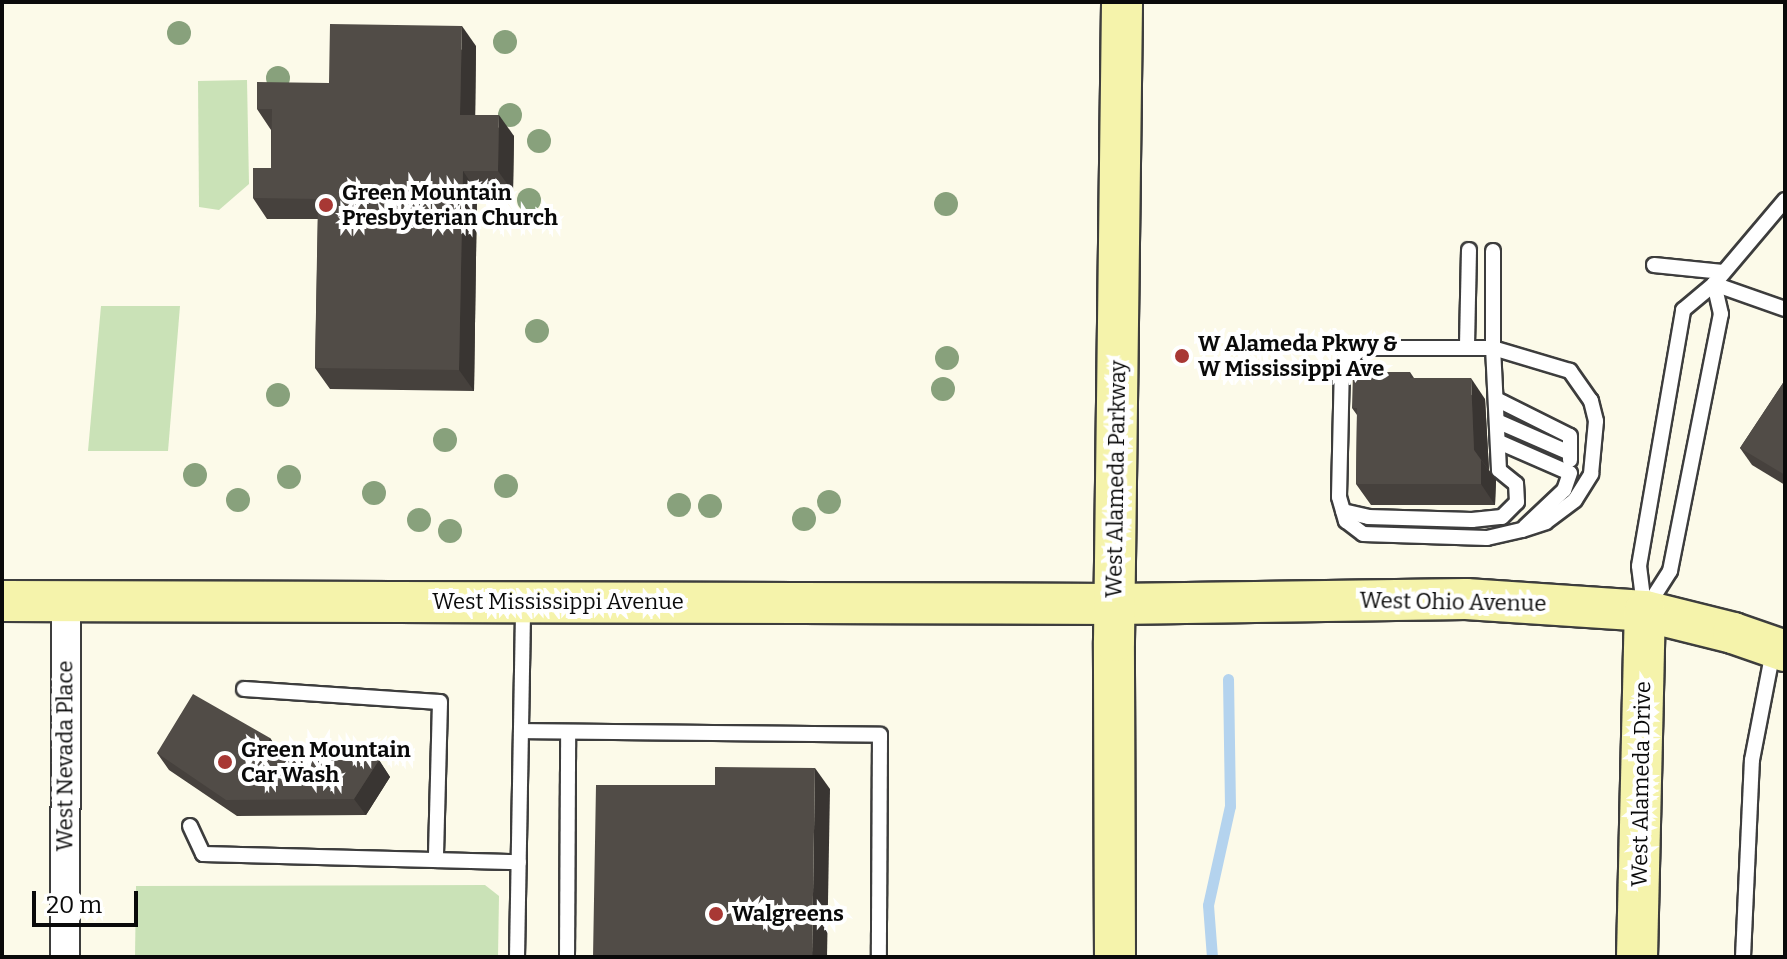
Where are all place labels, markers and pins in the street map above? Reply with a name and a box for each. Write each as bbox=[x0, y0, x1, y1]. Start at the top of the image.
place label: Green Mountain Presbyterian Church bbox=[342, 179, 558, 230]
marker: Green Mountain Presbyterian Church bbox=[317, 196, 335, 214]
place label: W Alameda Pkwy & W Mississippi Ave bbox=[1198, 330, 1398, 382]
marker: W Alameda Pkwy & W Mississippi Ave bbox=[1173, 347, 1191, 365]
place label: Green Mountain Car Wash bbox=[241, 736, 411, 788]
marker: Green Mountain Car Wash bbox=[216, 753, 234, 771]
place label: Walgreens bbox=[732, 901, 844, 927]
marker: Walgreens bbox=[707, 905, 725, 923]

